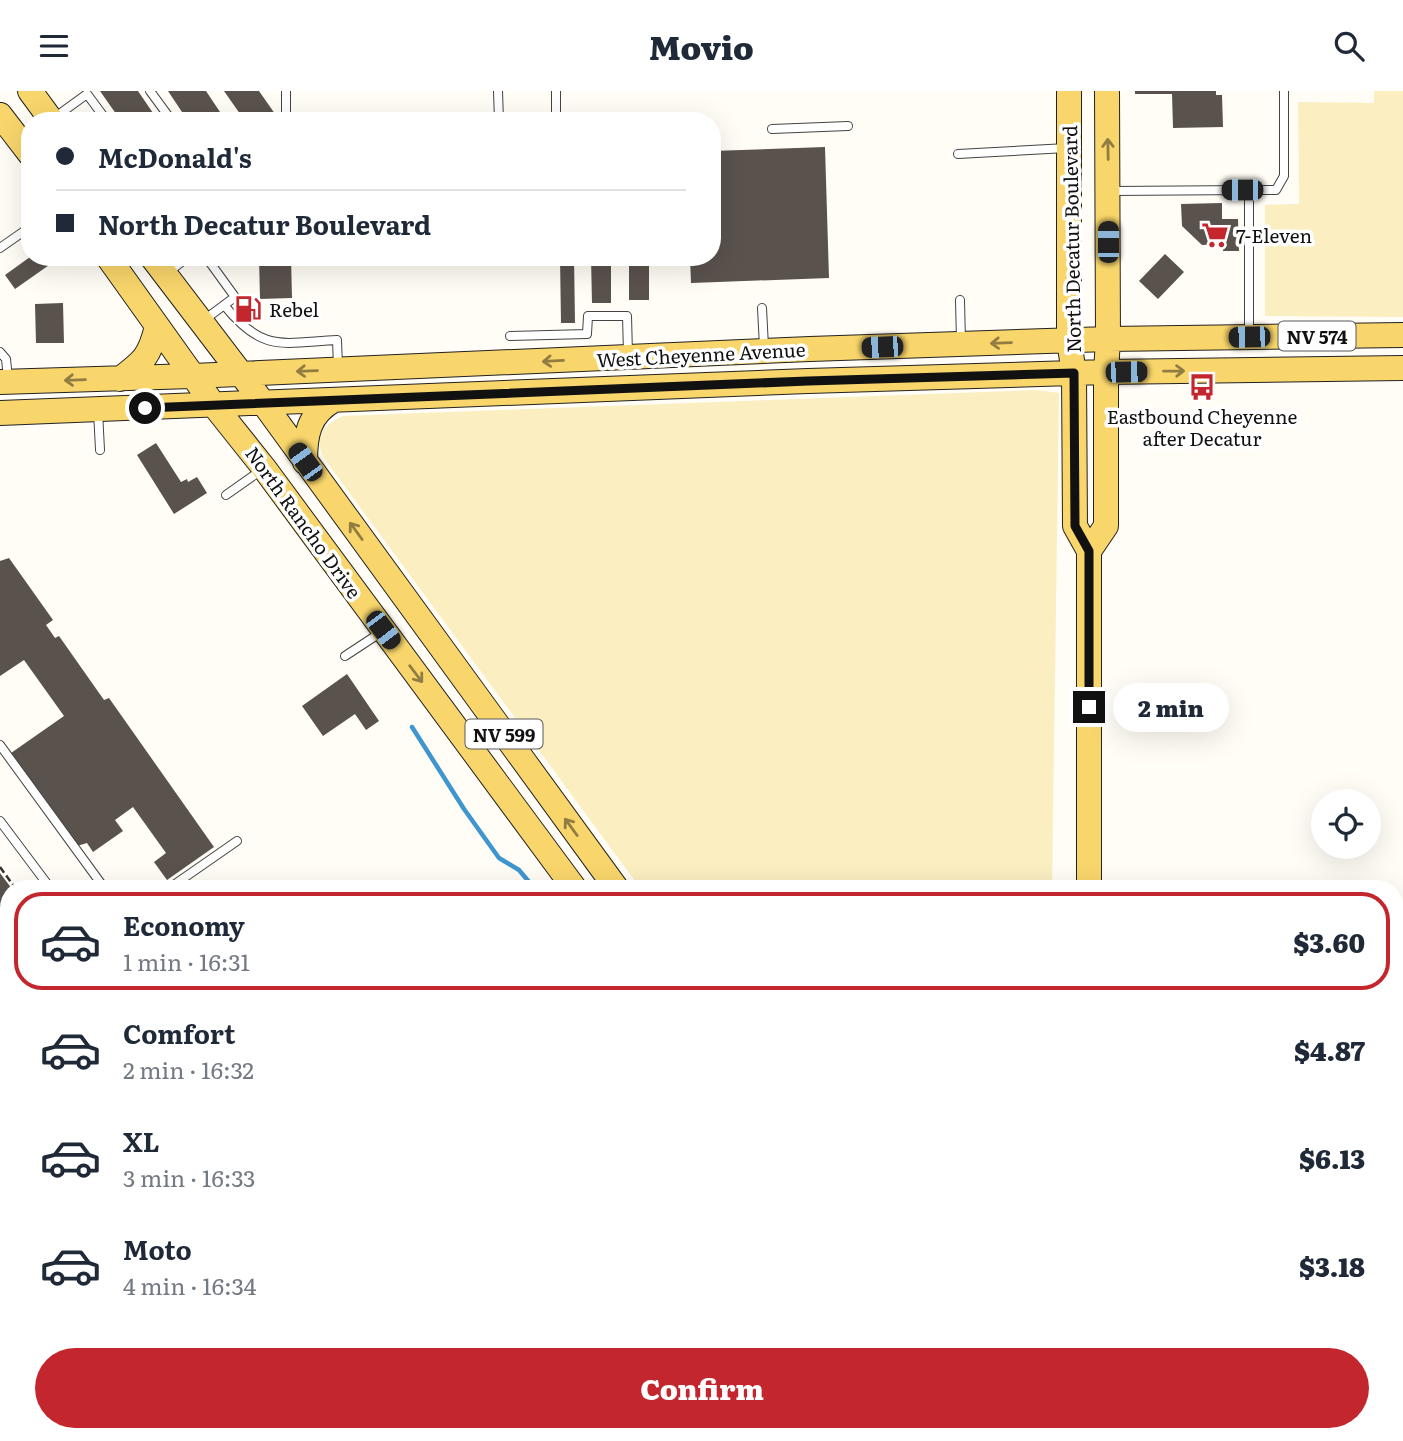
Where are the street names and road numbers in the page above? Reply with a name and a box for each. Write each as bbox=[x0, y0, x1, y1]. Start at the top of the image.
street label: North Decatur Boulevard bbox=[1055, 125, 1087, 353]
road number: NV 574 bbox=[1278, 321, 1356, 351]
street label: West Cheyenne Avenue bbox=[596, 335, 806, 373]
street label: North Rancho Drive bbox=[239, 440, 369, 604]
road number: NV 599 bbox=[466, 719, 542, 749]

